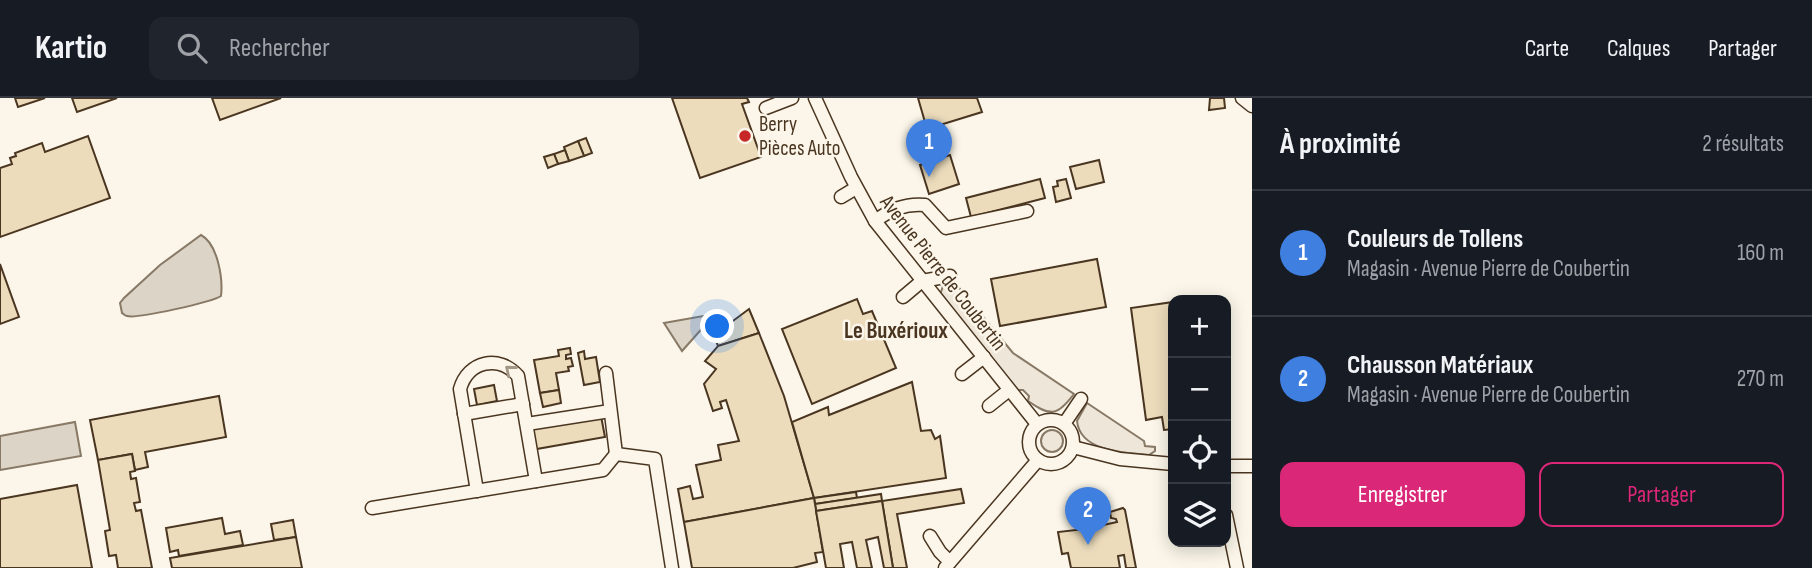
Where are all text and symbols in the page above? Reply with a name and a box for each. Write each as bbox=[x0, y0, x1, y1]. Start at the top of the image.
search box bbox=[149, 17, 639, 80]
text: Kartio bbox=[35, 28, 107, 68]
icon: search bbox=[173, 29, 211, 67]
text: Rechercher bbox=[229, 33, 330, 64]
text: Carte bbox=[1525, 34, 1569, 63]
text: Calques bbox=[1607, 34, 1670, 63]
text: Partager bbox=[1708, 34, 1777, 63]
place label: Berry Pièces Auto bbox=[759, 112, 841, 161]
pin: 1 bbox=[906, 119, 952, 177]
text: À proximité bbox=[1280, 126, 1401, 162]
marker: Berry Pièces Auto bbox=[737, 128, 753, 144]
text: 2 résultats bbox=[1702, 130, 1784, 158]
street label: Avenue Pierre de Coubertin bbox=[874, 190, 1011, 356]
text: Couleurs de Tollens bbox=[1347, 224, 1523, 255]
text: 1 bbox=[1298, 239, 1308, 267]
text: 160 m bbox=[1737, 239, 1784, 267]
text: Magasin · Avenue Pierre de Coubertin bbox=[1347, 255, 1630, 283]
map controls bbox=[1168, 295, 1231, 547]
button: + bbox=[1168, 295, 1231, 358]
your location bbox=[700, 309, 734, 343]
district label: Le Buxérioux bbox=[844, 317, 948, 345]
text: Chausson Matériaux bbox=[1347, 350, 1533, 381]
button: − bbox=[1168, 358, 1231, 421]
text: 2 bbox=[1298, 365, 1308, 393]
text: 270 m bbox=[1737, 365, 1784, 393]
one-way arrow bbox=[505, 366, 518, 378]
text: Magasin · Avenue Pierre de Coubertin bbox=[1347, 381, 1630, 409]
button: locate bbox=[1168, 421, 1231, 484]
button: Enregistrer bbox=[1280, 462, 1525, 527]
button: Partager bbox=[1539, 462, 1784, 527]
button: layers bbox=[1168, 484, 1231, 547]
pin: 2 bbox=[1065, 487, 1111, 545]

